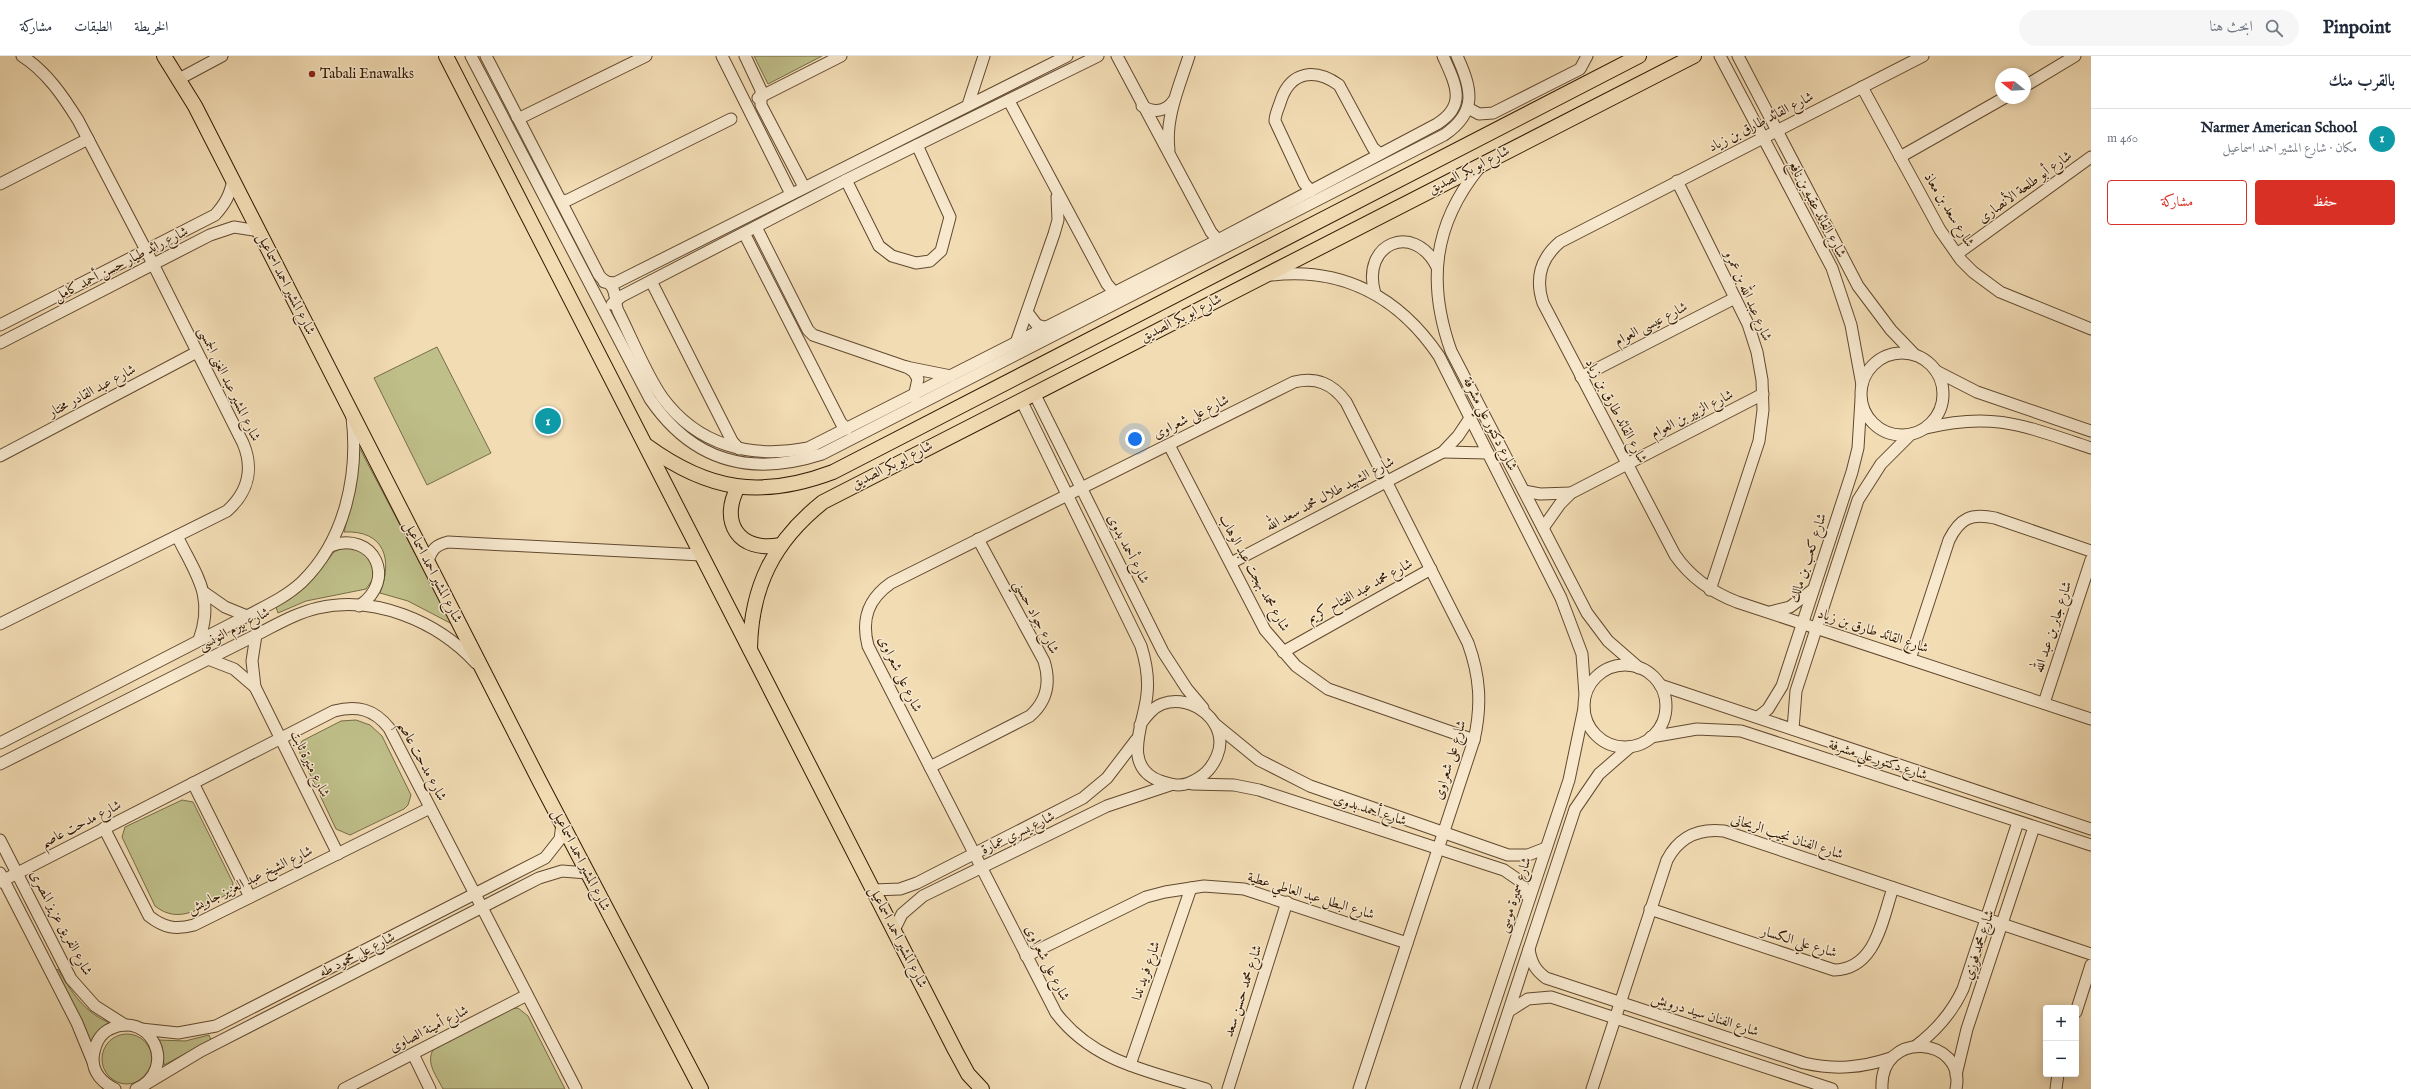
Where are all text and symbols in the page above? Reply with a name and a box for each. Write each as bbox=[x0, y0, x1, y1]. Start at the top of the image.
search box bbox=[2019, 10, 2299, 46]
text: Pinpoint bbox=[2323, 16, 2391, 40]
text: ابحث هنا bbox=[2209, 17, 2253, 36]
icon: search bbox=[2263, 17, 2285, 39]
text: مشاركة bbox=[20, 18, 52, 36]
text: الطبقات bbox=[74, 18, 112, 36]
text: الخريطة bbox=[134, 18, 168, 36]
place label: Tabali Enawalks bbox=[320, 65, 414, 83]
north arrow bbox=[1995, 68, 2031, 104]
marker: Tabali Enawalks bbox=[307, 69, 317, 79]
text: بالقرب منك bbox=[2328, 71, 2395, 92]
street label: شارع القائد طارق بن زياد bbox=[1705, 88, 1818, 158]
text: Narmer American School bbox=[2201, 118, 2357, 137]
text: 460 m bbox=[2107, 130, 2138, 147]
text: 1 bbox=[2380, 130, 2384, 147]
text: مكان · شارع المشير احمد اسماعيل bbox=[2223, 140, 2357, 157]
street label: شارع ابو بكر الصديق bbox=[1425, 142, 1514, 200]
street label: شارع أبو طلحة الأنصارى bbox=[1973, 145, 2077, 229]
street label: شارع القائد عقبه بن نافع bbox=[1780, 157, 1850, 263]
street label: شارع سعد بن معاذ bbox=[1918, 169, 1978, 252]
button: مشاركة bbox=[2107, 180, 2247, 225]
button: حفظ bbox=[2255, 180, 2395, 225]
street label: شارع رائد طيار حسن أحمد كامل bbox=[50, 220, 192, 308]
street label: شارع المشير احمد اسماعيل bbox=[251, 230, 319, 339]
street label: شارع عبد الله بن عمرو bbox=[1717, 245, 1779, 345]
street label: شارع ابو بكر الصديق bbox=[1137, 290, 1226, 348]
street label: شارع عيسى العوام bbox=[1611, 298, 1692, 353]
street label: شارع المشير عبد الغنى الجمسى bbox=[192, 324, 265, 445]
street label: شارع القائد طارق بن زياد bbox=[1579, 356, 1651, 467]
street label: شارع عبد القادر مختار bbox=[43, 360, 140, 424]
street label: شارع دكتور علي مشرفة bbox=[1456, 374, 1521, 475]
street label: شارع الزبير بن العوام bbox=[1648, 385, 1738, 445]
street label: شارع على شعراوى bbox=[1150, 391, 1233, 445]
pin: 1 bbox=[535, 406, 561, 436]
your location bbox=[1125, 429, 1145, 449]
street label: شارع ابو بكر الصديق bbox=[848, 437, 937, 495]
street label: شارع الشهيد طلال محمد سعد الله bbox=[1261, 450, 1398, 537]
street label: شارع أحمد بدوى bbox=[1101, 510, 1155, 588]
street label: شارع محمد بهجت عبد الوهاب bbox=[1213, 511, 1294, 636]
street label: شارع كعب بن مالك bbox=[1785, 511, 1833, 606]
street label: شارع المشير احمد اسماعيل bbox=[398, 518, 466, 627]
street label: شارع محمد عبد الفتاح كريم bbox=[1304, 555, 1417, 630]
street label: شارع جواد حسني bbox=[1006, 577, 1063, 658]
street label: شارع جابر بن عبد الله bbox=[2027, 578, 2078, 676]
street label: شارع بيرم التونسى bbox=[195, 603, 274, 657]
street label: شارع القائد طارق بن زياد bbox=[1814, 605, 1931, 659]
street label: شارع على شعراوى bbox=[872, 633, 926, 716]
street label: شارع مدحت عاصم bbox=[390, 718, 451, 806]
street label: شارع على شعراوى bbox=[1429, 718, 1473, 803]
street label: شارع منيرة ثابت bbox=[284, 728, 334, 801]
street label: شارع دكتور علي مشرفة bbox=[1825, 736, 1930, 787]
street label: شارع أحمد بدوى bbox=[1330, 788, 1410, 832]
street label: شارع مدحت عاصم bbox=[38, 796, 126, 856]
street label: شارع المشير احمد اسماعيل bbox=[546, 806, 614, 915]
street label: شارع يسري عمارة bbox=[978, 807, 1059, 860]
street label: شارع الفنان نجيب الريحانى bbox=[1728, 810, 1846, 866]
street label: شارع الشيخ عبد العزيز جاويش bbox=[184, 842, 317, 921]
street label: شارع سميرة موسى bbox=[1494, 855, 1538, 936]
street label: شارع الفريق عزيز المصرى bbox=[24, 867, 96, 980]
street label: شارع البطل عبد العاطي عطية bbox=[1244, 868, 1377, 927]
street label: شارع المشير احمد اسماعيل bbox=[863, 883, 931, 992]
street label: شارع محمد فوزي bbox=[1959, 908, 2001, 983]
street label: شارع علي الكسار bbox=[1756, 921, 1839, 965]
street label: شارع على شعراوى bbox=[1018, 922, 1074, 1005]
street label: شارع على محمود طه bbox=[316, 928, 399, 984]
street label: شارع فريد ندا bbox=[1127, 939, 1166, 1004]
street label: شارع محمد حسن سعد bbox=[1220, 943, 1268, 1040]
street label: شارع الفنان سيد درويش bbox=[1648, 989, 1761, 1043]
street label: شارع أمينة الصاوى bbox=[386, 1000, 473, 1058]
map controls bbox=[2043, 1005, 2079, 1077]
button: + bbox=[2043, 1005, 2079, 1041]
button: − bbox=[2043, 1041, 2079, 1077]

